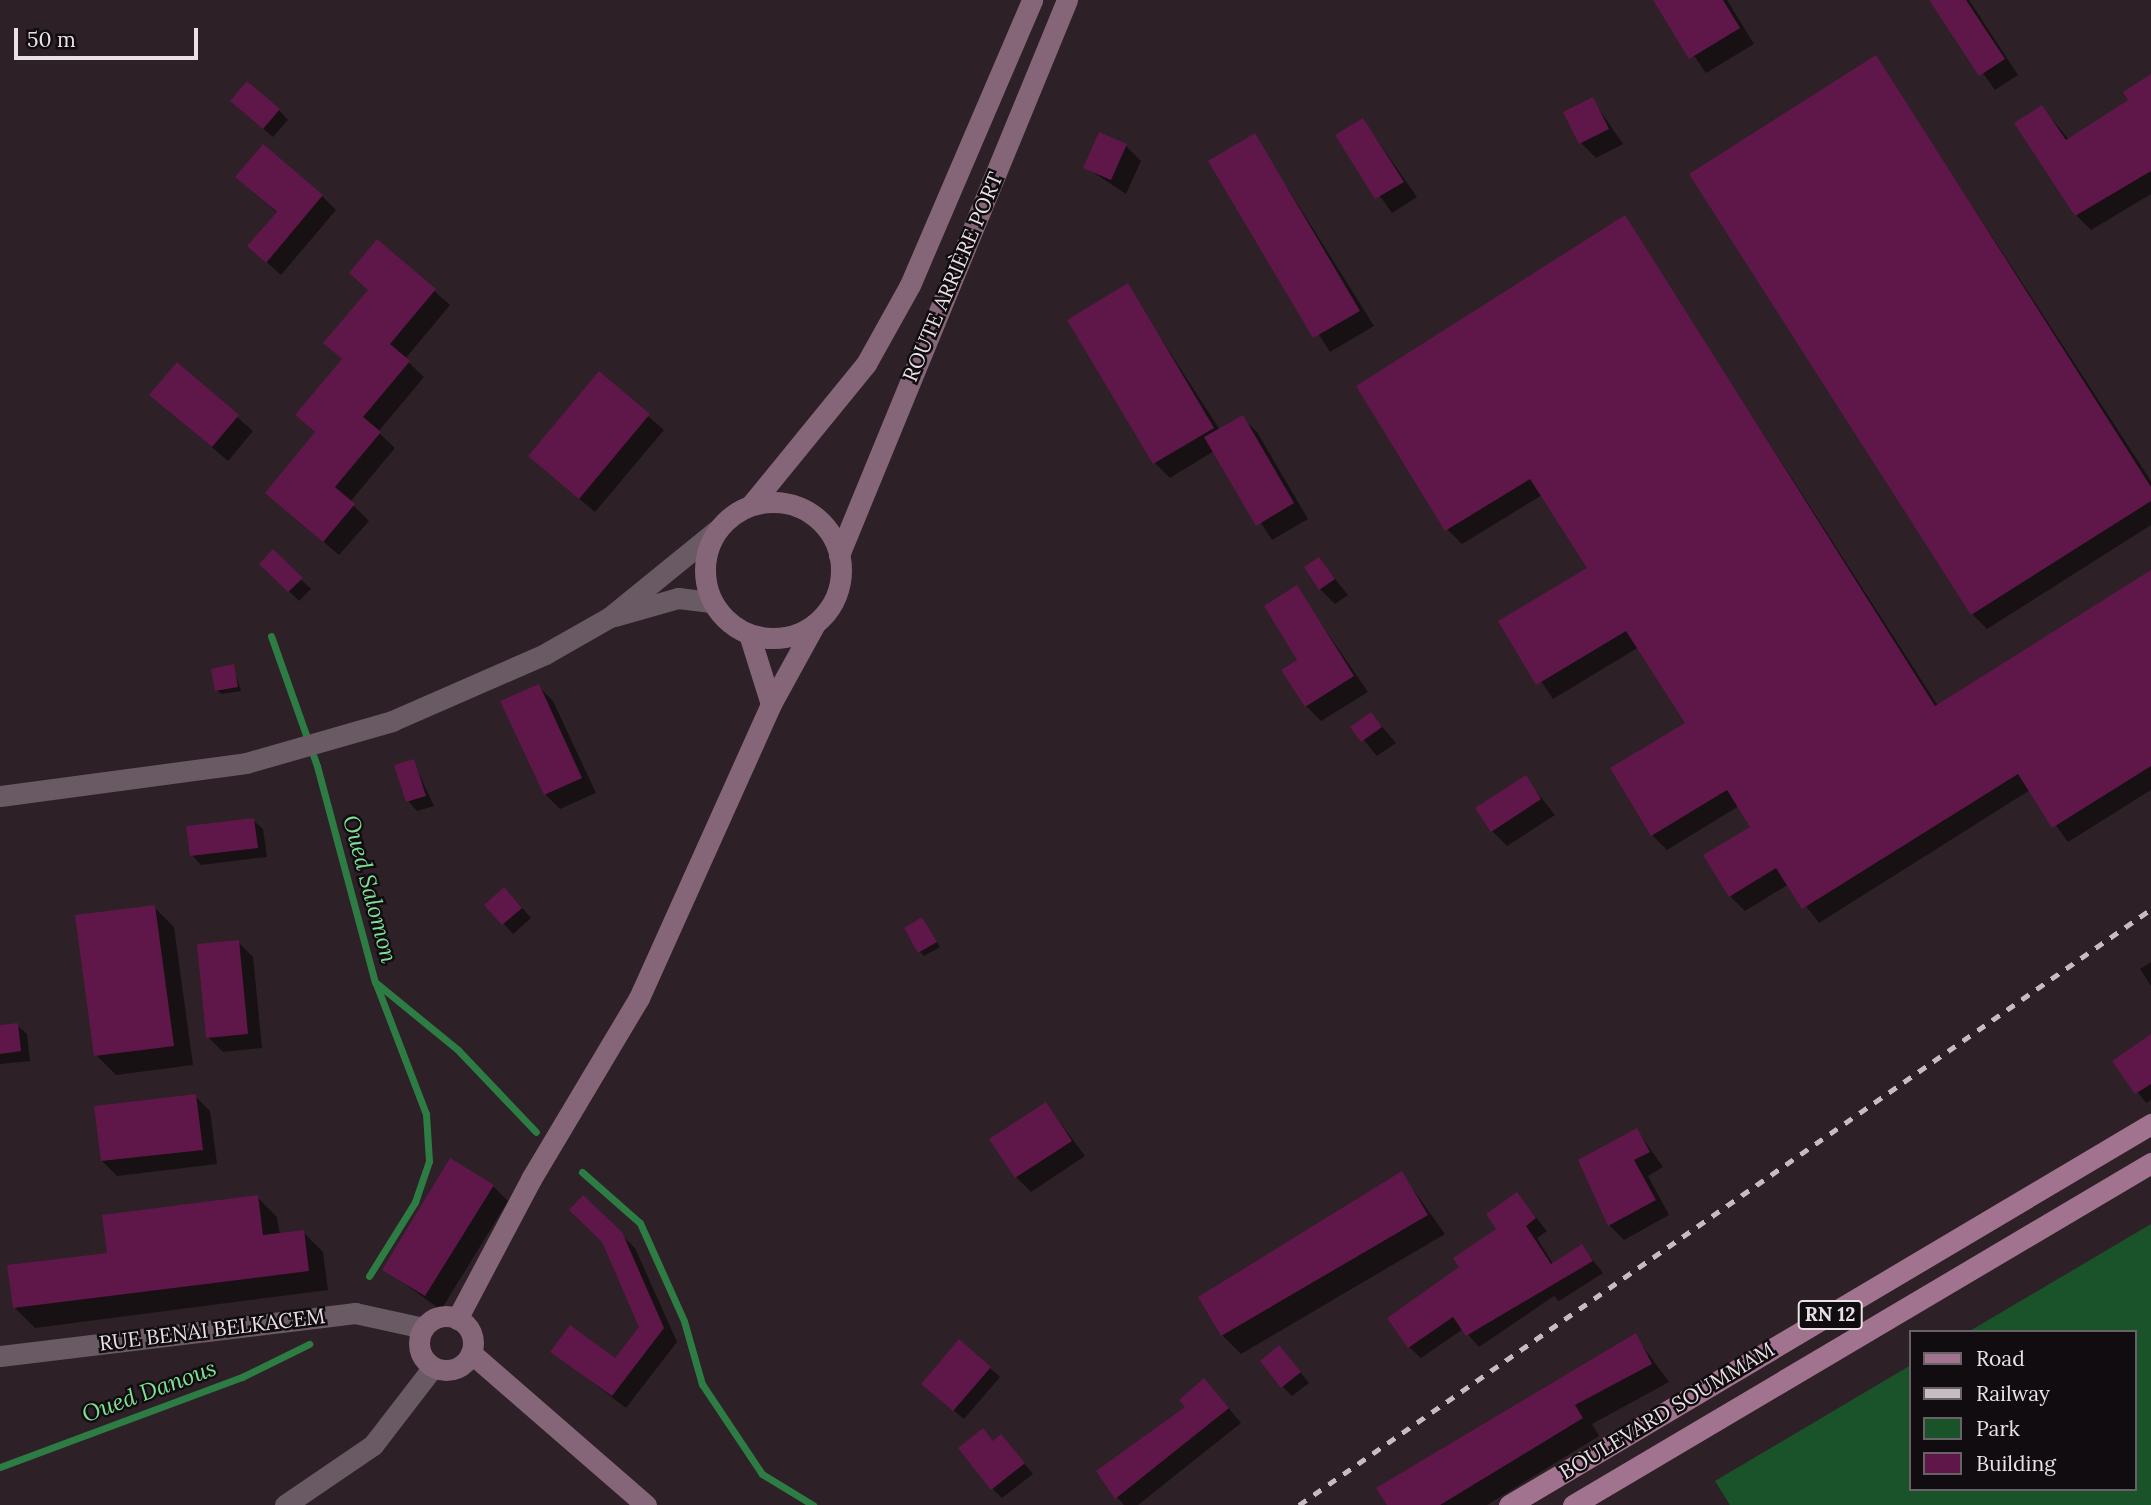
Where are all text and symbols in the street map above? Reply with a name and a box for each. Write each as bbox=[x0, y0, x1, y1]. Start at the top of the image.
scale bar bbox=[18, 14, 201, 58]
text: 50 m bbox=[27, 26, 76, 53]
street label: ROUTE ARRIÈRE PORT bbox=[897, 169, 1009, 385]
water label: Oued Salomon bbox=[337, 812, 403, 966]
road number: RN 12 bbox=[1797, 1300, 1863, 1330]
street label: RUE BENAI BELKACEM bbox=[98, 1304, 326, 1356]
legend bbox=[1910, 1330, 2137, 1491]
street label: BOULEVARD SOUMMAM bbox=[1555, 1337, 1779, 1485]
text: Road bbox=[1976, 1345, 2025, 1372]
water label: Oued Danous bbox=[78, 1354, 220, 1428]
text: Railway bbox=[1976, 1380, 2050, 1407]
text: Park bbox=[1976, 1415, 2020, 1442]
text: Building bbox=[1976, 1450, 2056, 1477]

